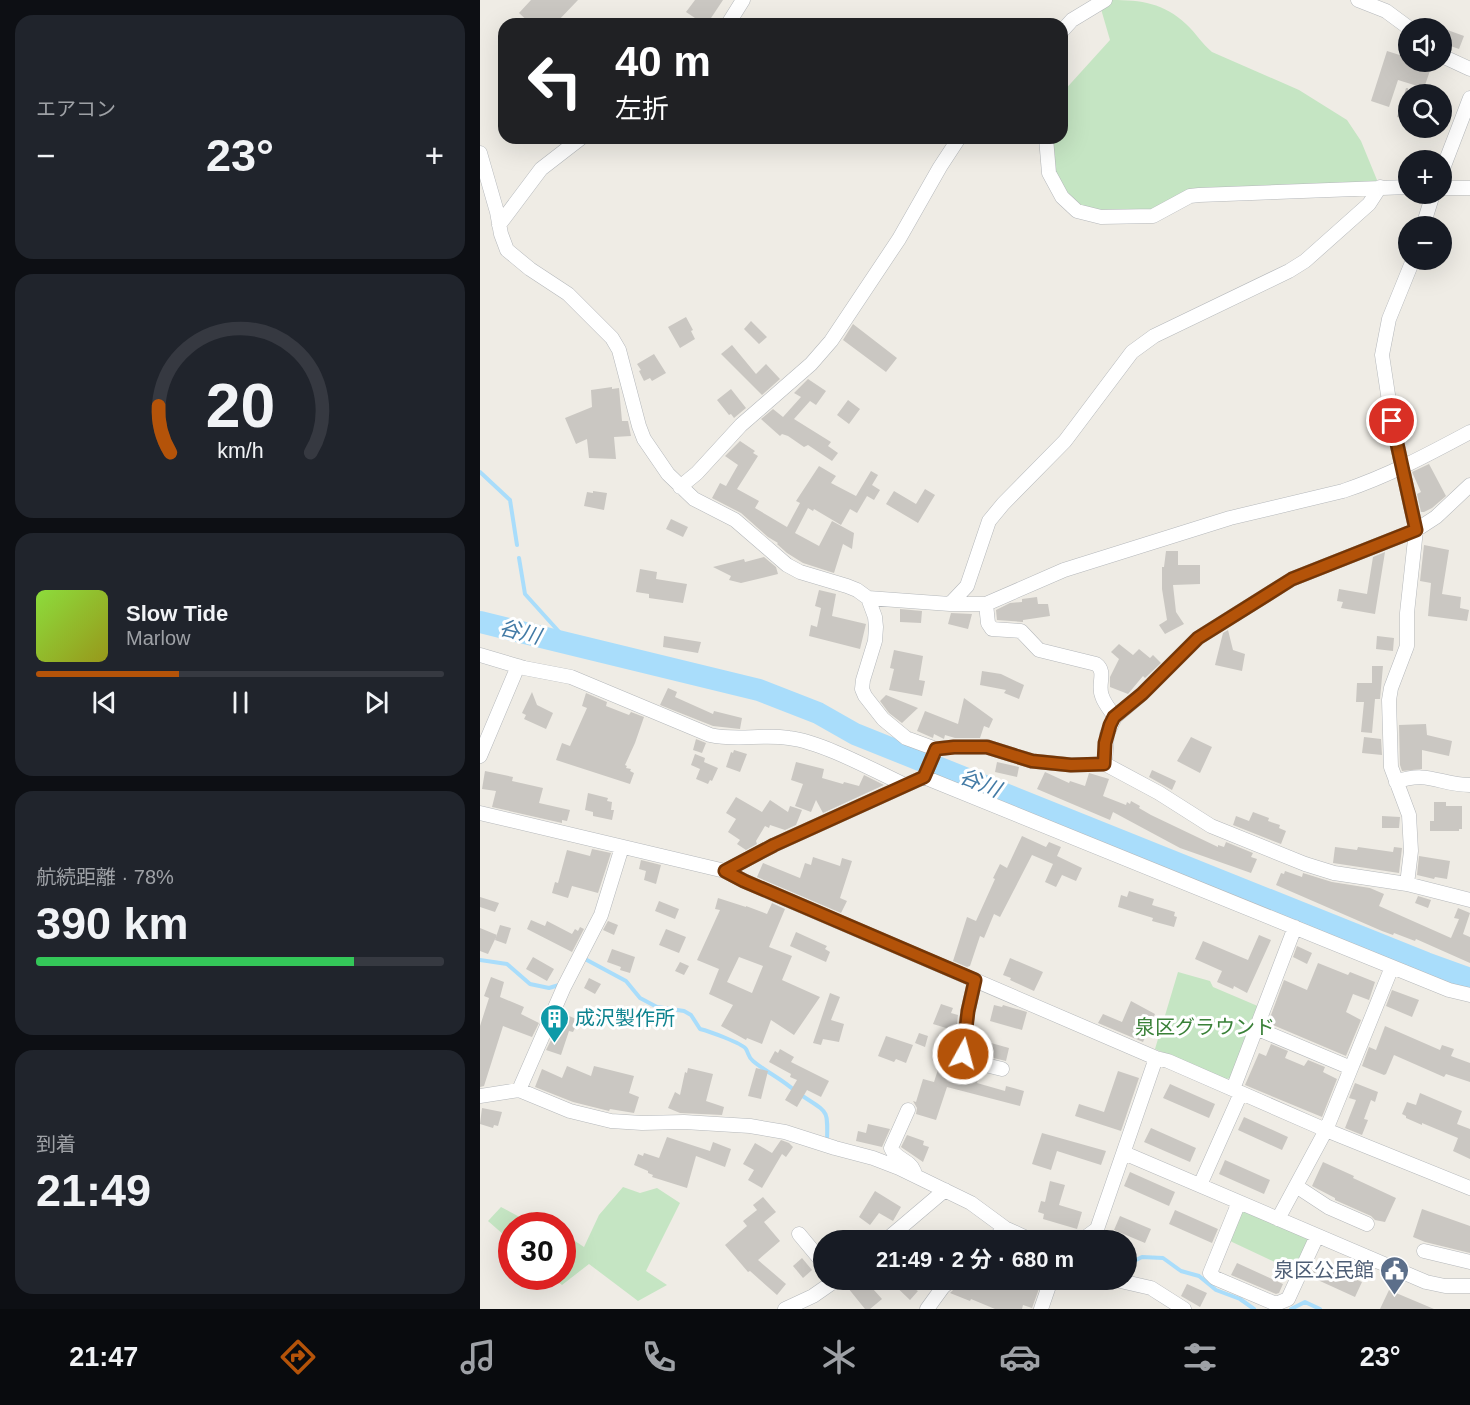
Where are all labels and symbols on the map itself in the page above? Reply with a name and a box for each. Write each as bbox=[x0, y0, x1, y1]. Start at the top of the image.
pin bbox=[1366, 395, 1417, 446]
water label: 谷川 bbox=[497, 615, 545, 648]
water label: 谷川 bbox=[956, 764, 1006, 802]
building icon: 成沢製作所 bbox=[538, 1002, 570, 1044]
place label: 成沢製作所 bbox=[575, 1007, 675, 1029]
park label: 泉区グラウンド bbox=[1135, 1016, 1275, 1038]
position arrow bbox=[931, 1022, 995, 1086]
speed limit sign: 30 bbox=[498, 1212, 576, 1290]
public building icon: 泉区公民館 bbox=[1379, 1254, 1411, 1296]
place label: 泉区公民館 bbox=[1274, 1259, 1374, 1281]

